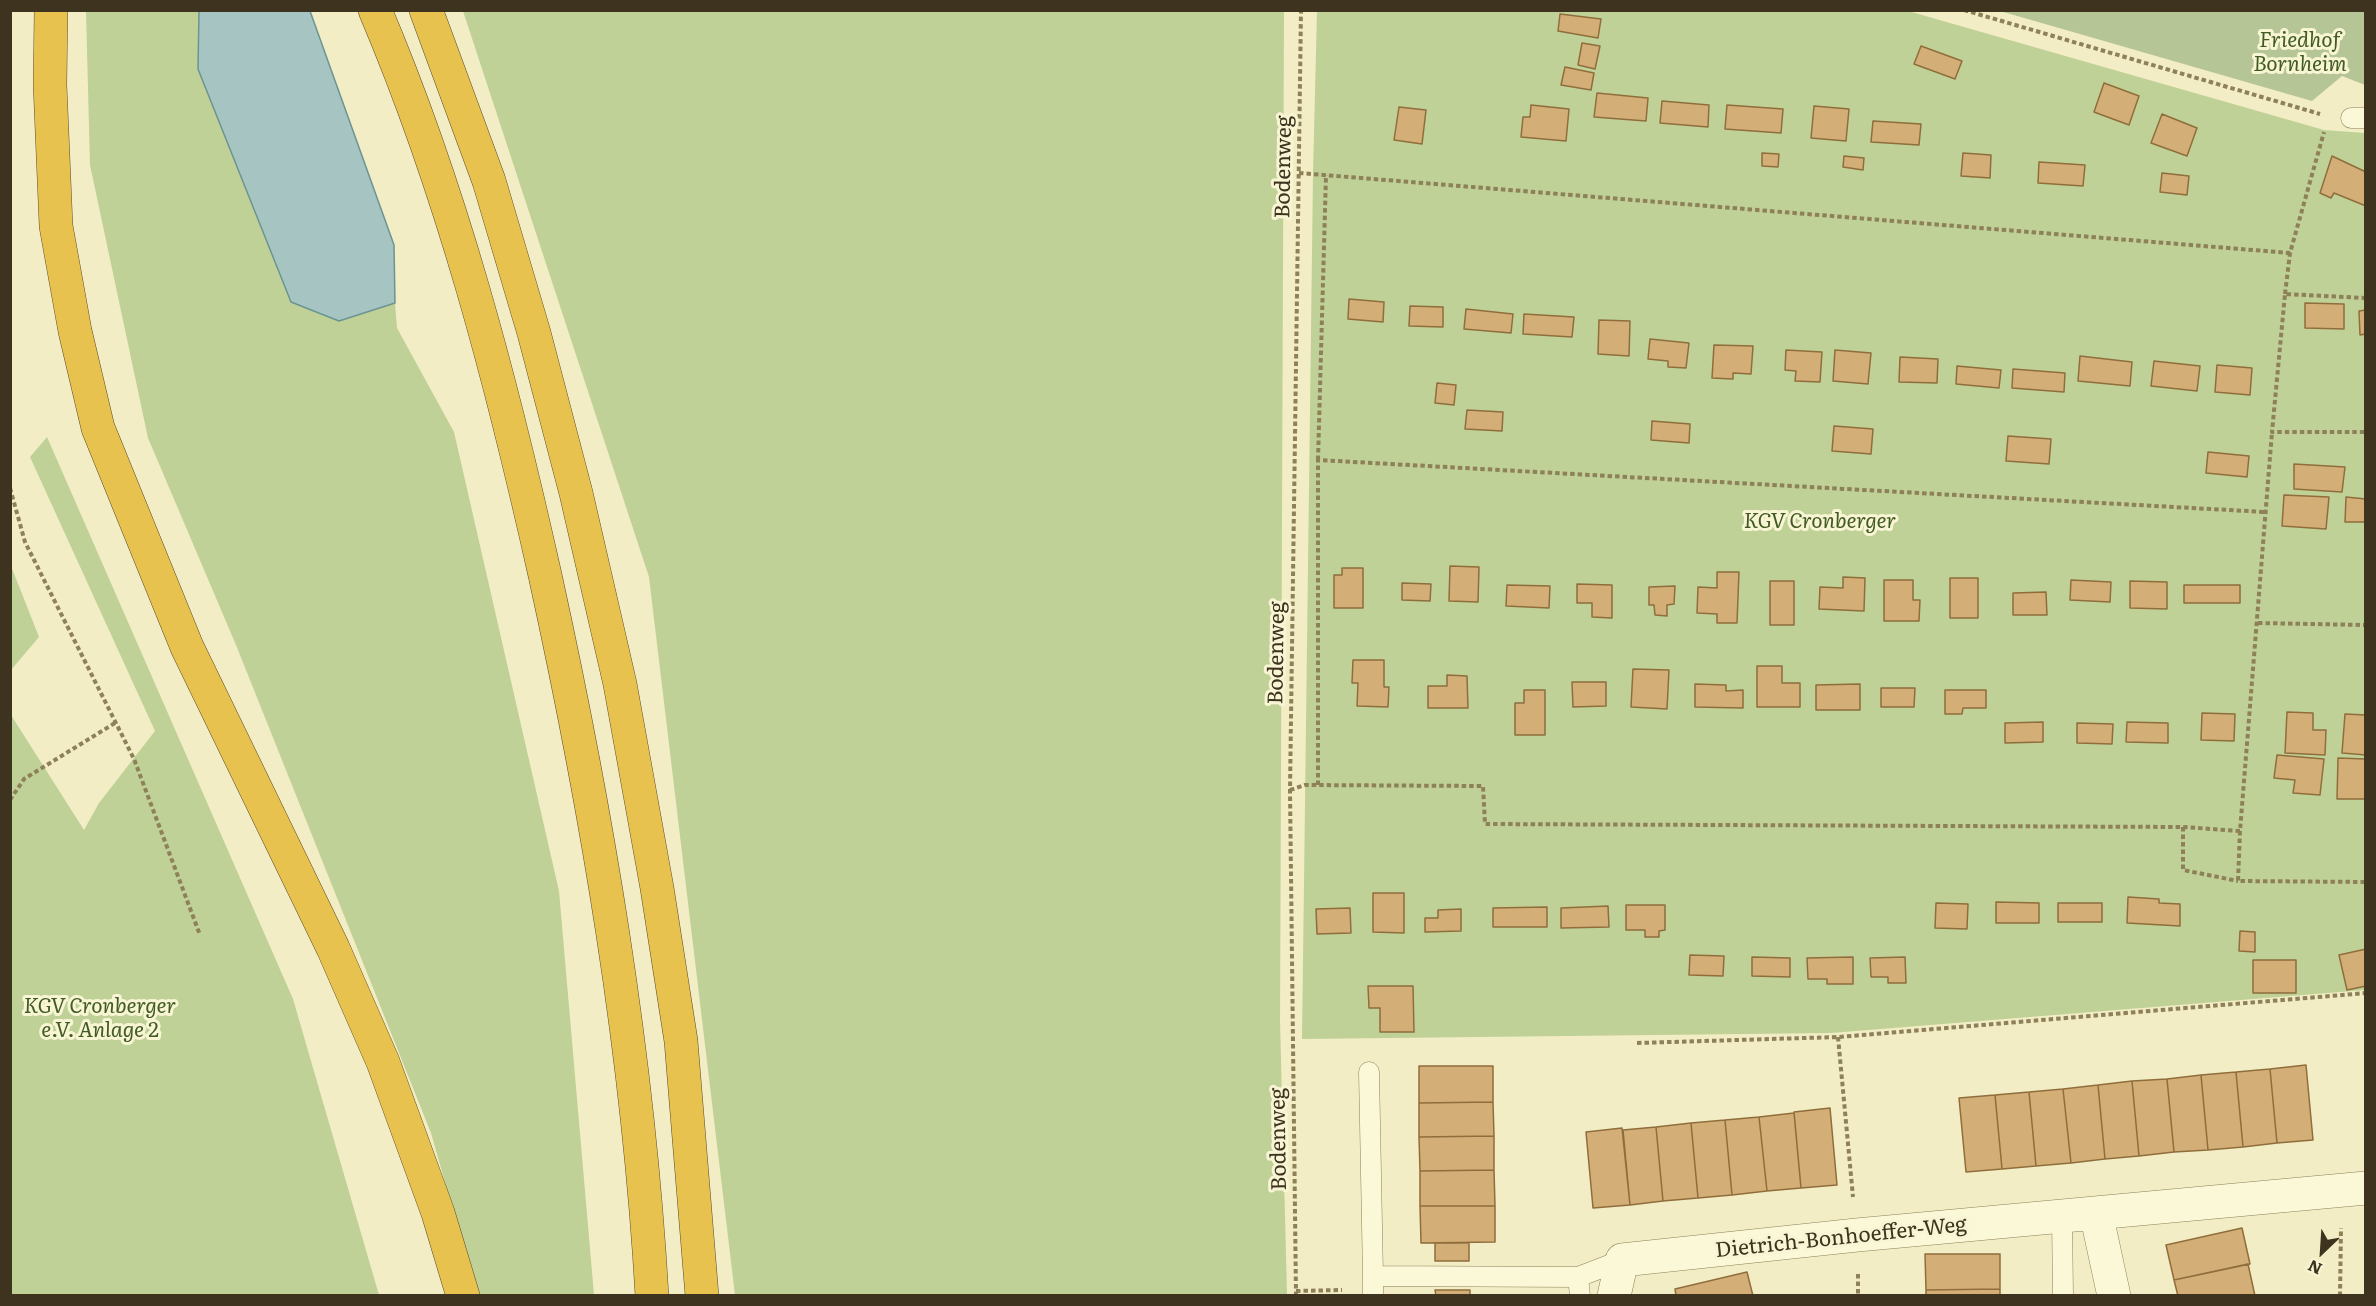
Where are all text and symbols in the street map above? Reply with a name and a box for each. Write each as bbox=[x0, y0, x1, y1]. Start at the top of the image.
park label: Friedhof Bornheim bbox=[2253, 28, 2347, 78]
street label: Bodenweg bbox=[1271, 115, 1297, 219]
park label: KGV Cronberger bbox=[1744, 509, 1896, 535]
street label: Bodenweg bbox=[1264, 601, 1290, 705]
park label: KGV Cronberger e.V. Anlage 2 bbox=[24, 994, 176, 1044]
street label: Bodenweg bbox=[1266, 1087, 1292, 1191]
street label: Dietrich-Bonhoeffer-Weg bbox=[1714, 1212, 1968, 1264]
north arrow bbox=[2292, 1222, 2352, 1282]
text: N bbox=[2303, 1255, 2326, 1282]

